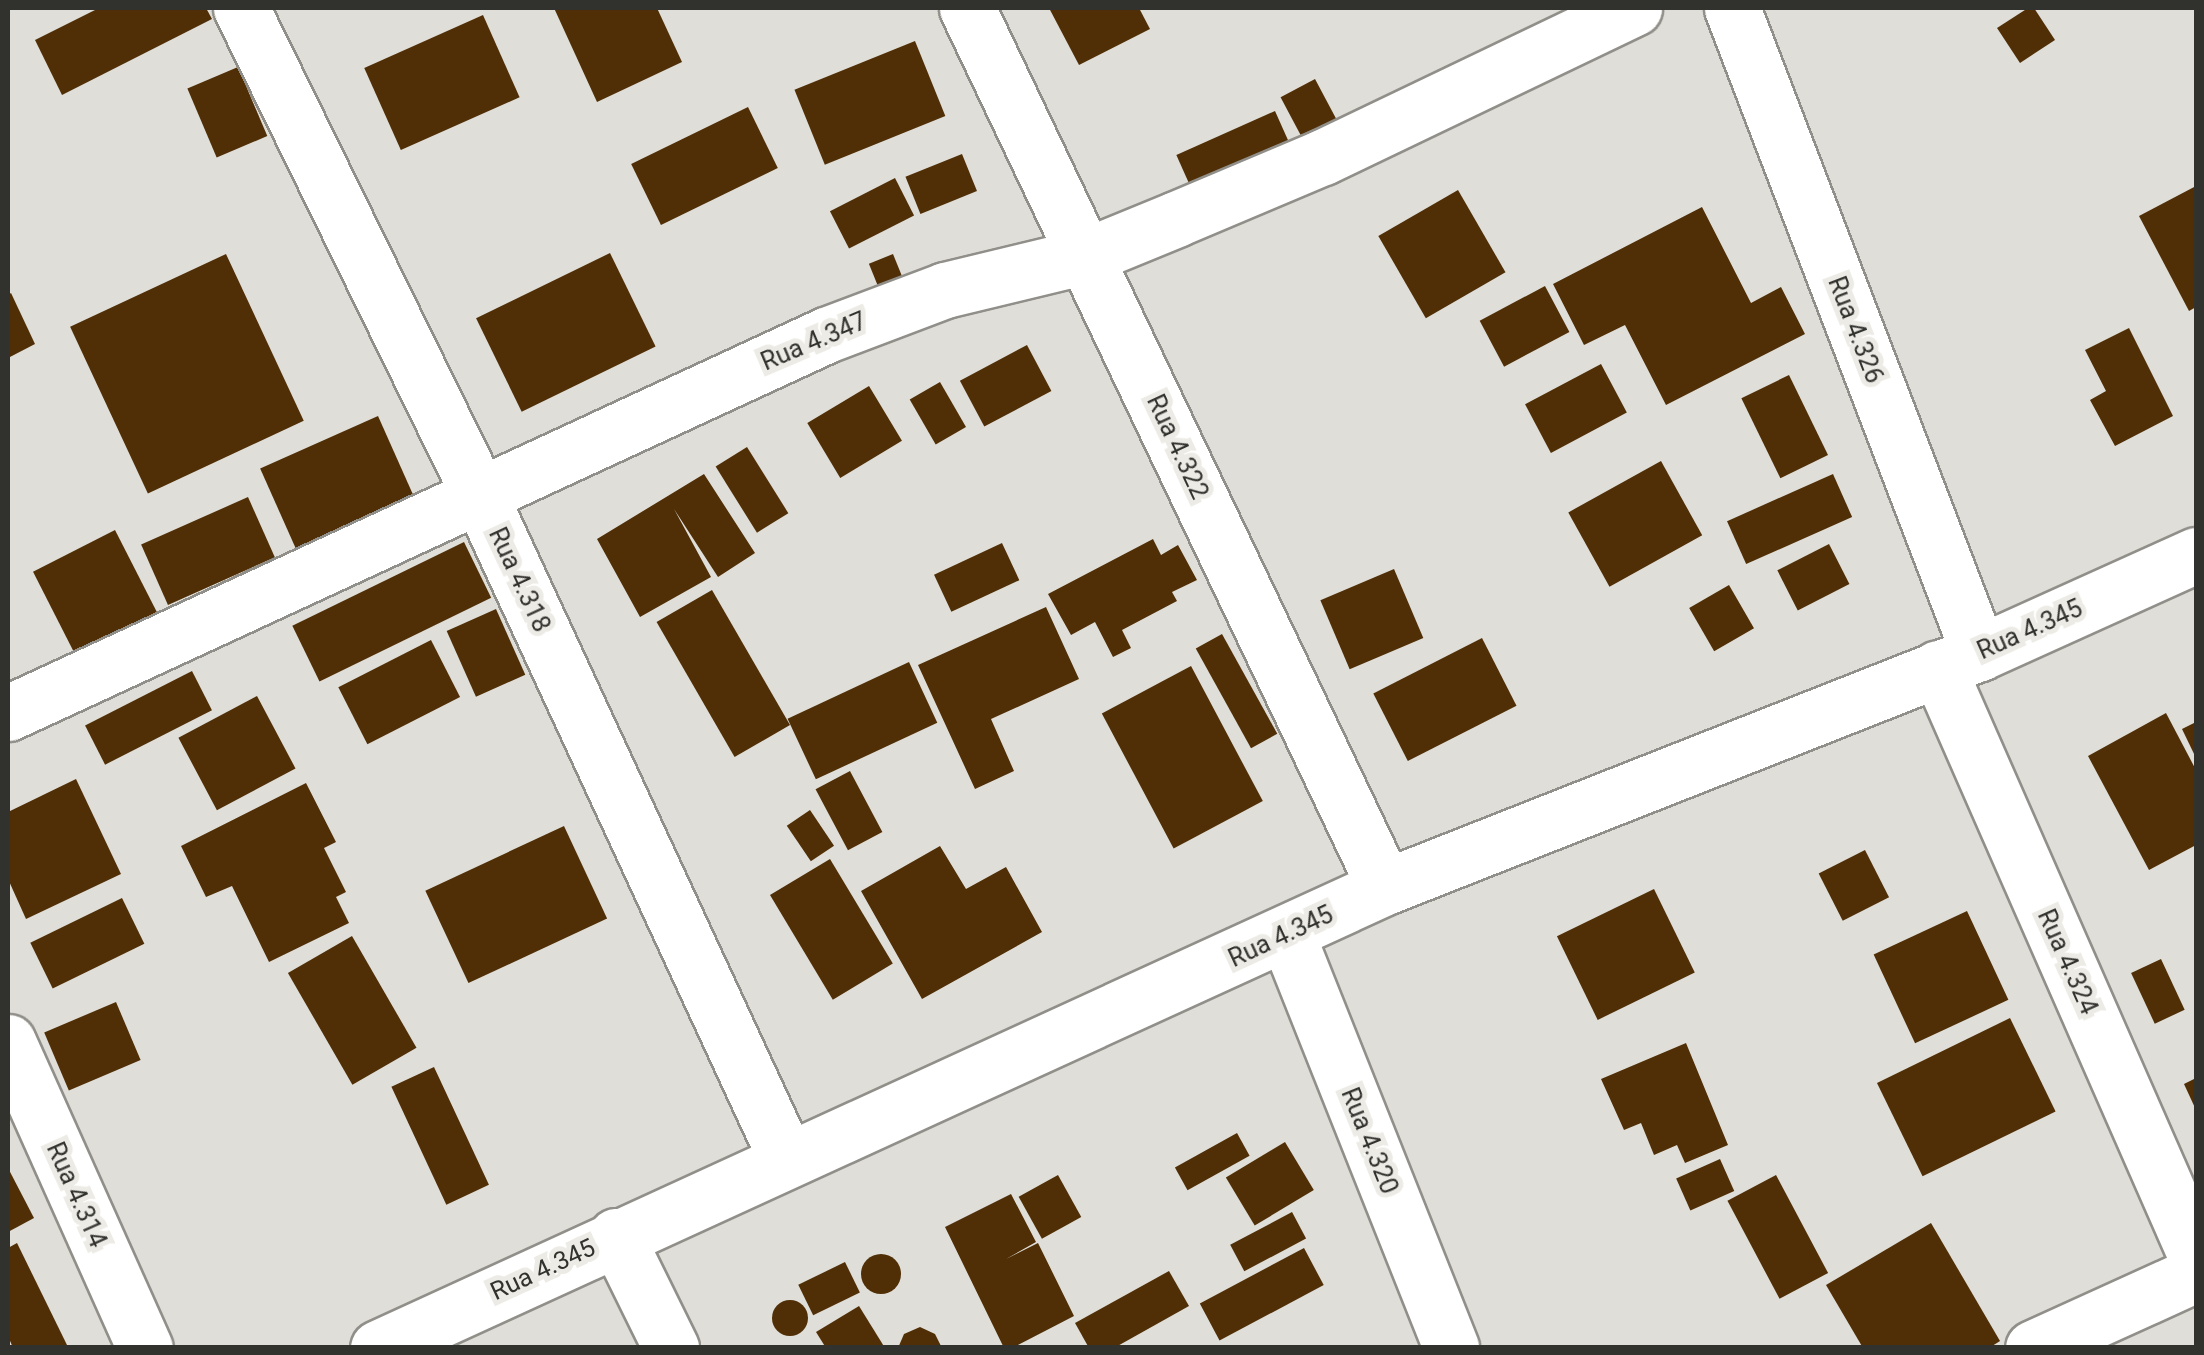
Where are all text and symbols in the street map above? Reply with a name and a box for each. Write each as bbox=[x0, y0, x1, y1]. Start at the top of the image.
street label: Rua 4.326 bbox=[1821, 272, 1889, 388]
street label: Rua 4.347 bbox=[757, 306, 871, 378]
street label: Rua 4.322 bbox=[1140, 390, 1214, 504]
street label: Rua 4.318 bbox=[482, 523, 556, 637]
street label: Rua 4.345 bbox=[1973, 594, 2087, 666]
street label: Rua 4.345 bbox=[1224, 900, 1338, 974]
street label: Rua 4.324 bbox=[2031, 905, 2103, 1019]
street label: Rua 4.320 bbox=[1334, 1084, 1404, 1198]
street label: Rua 4.314 bbox=[40, 1138, 112, 1252]
street label: Rua 4.345 bbox=[486, 1233, 600, 1307]

